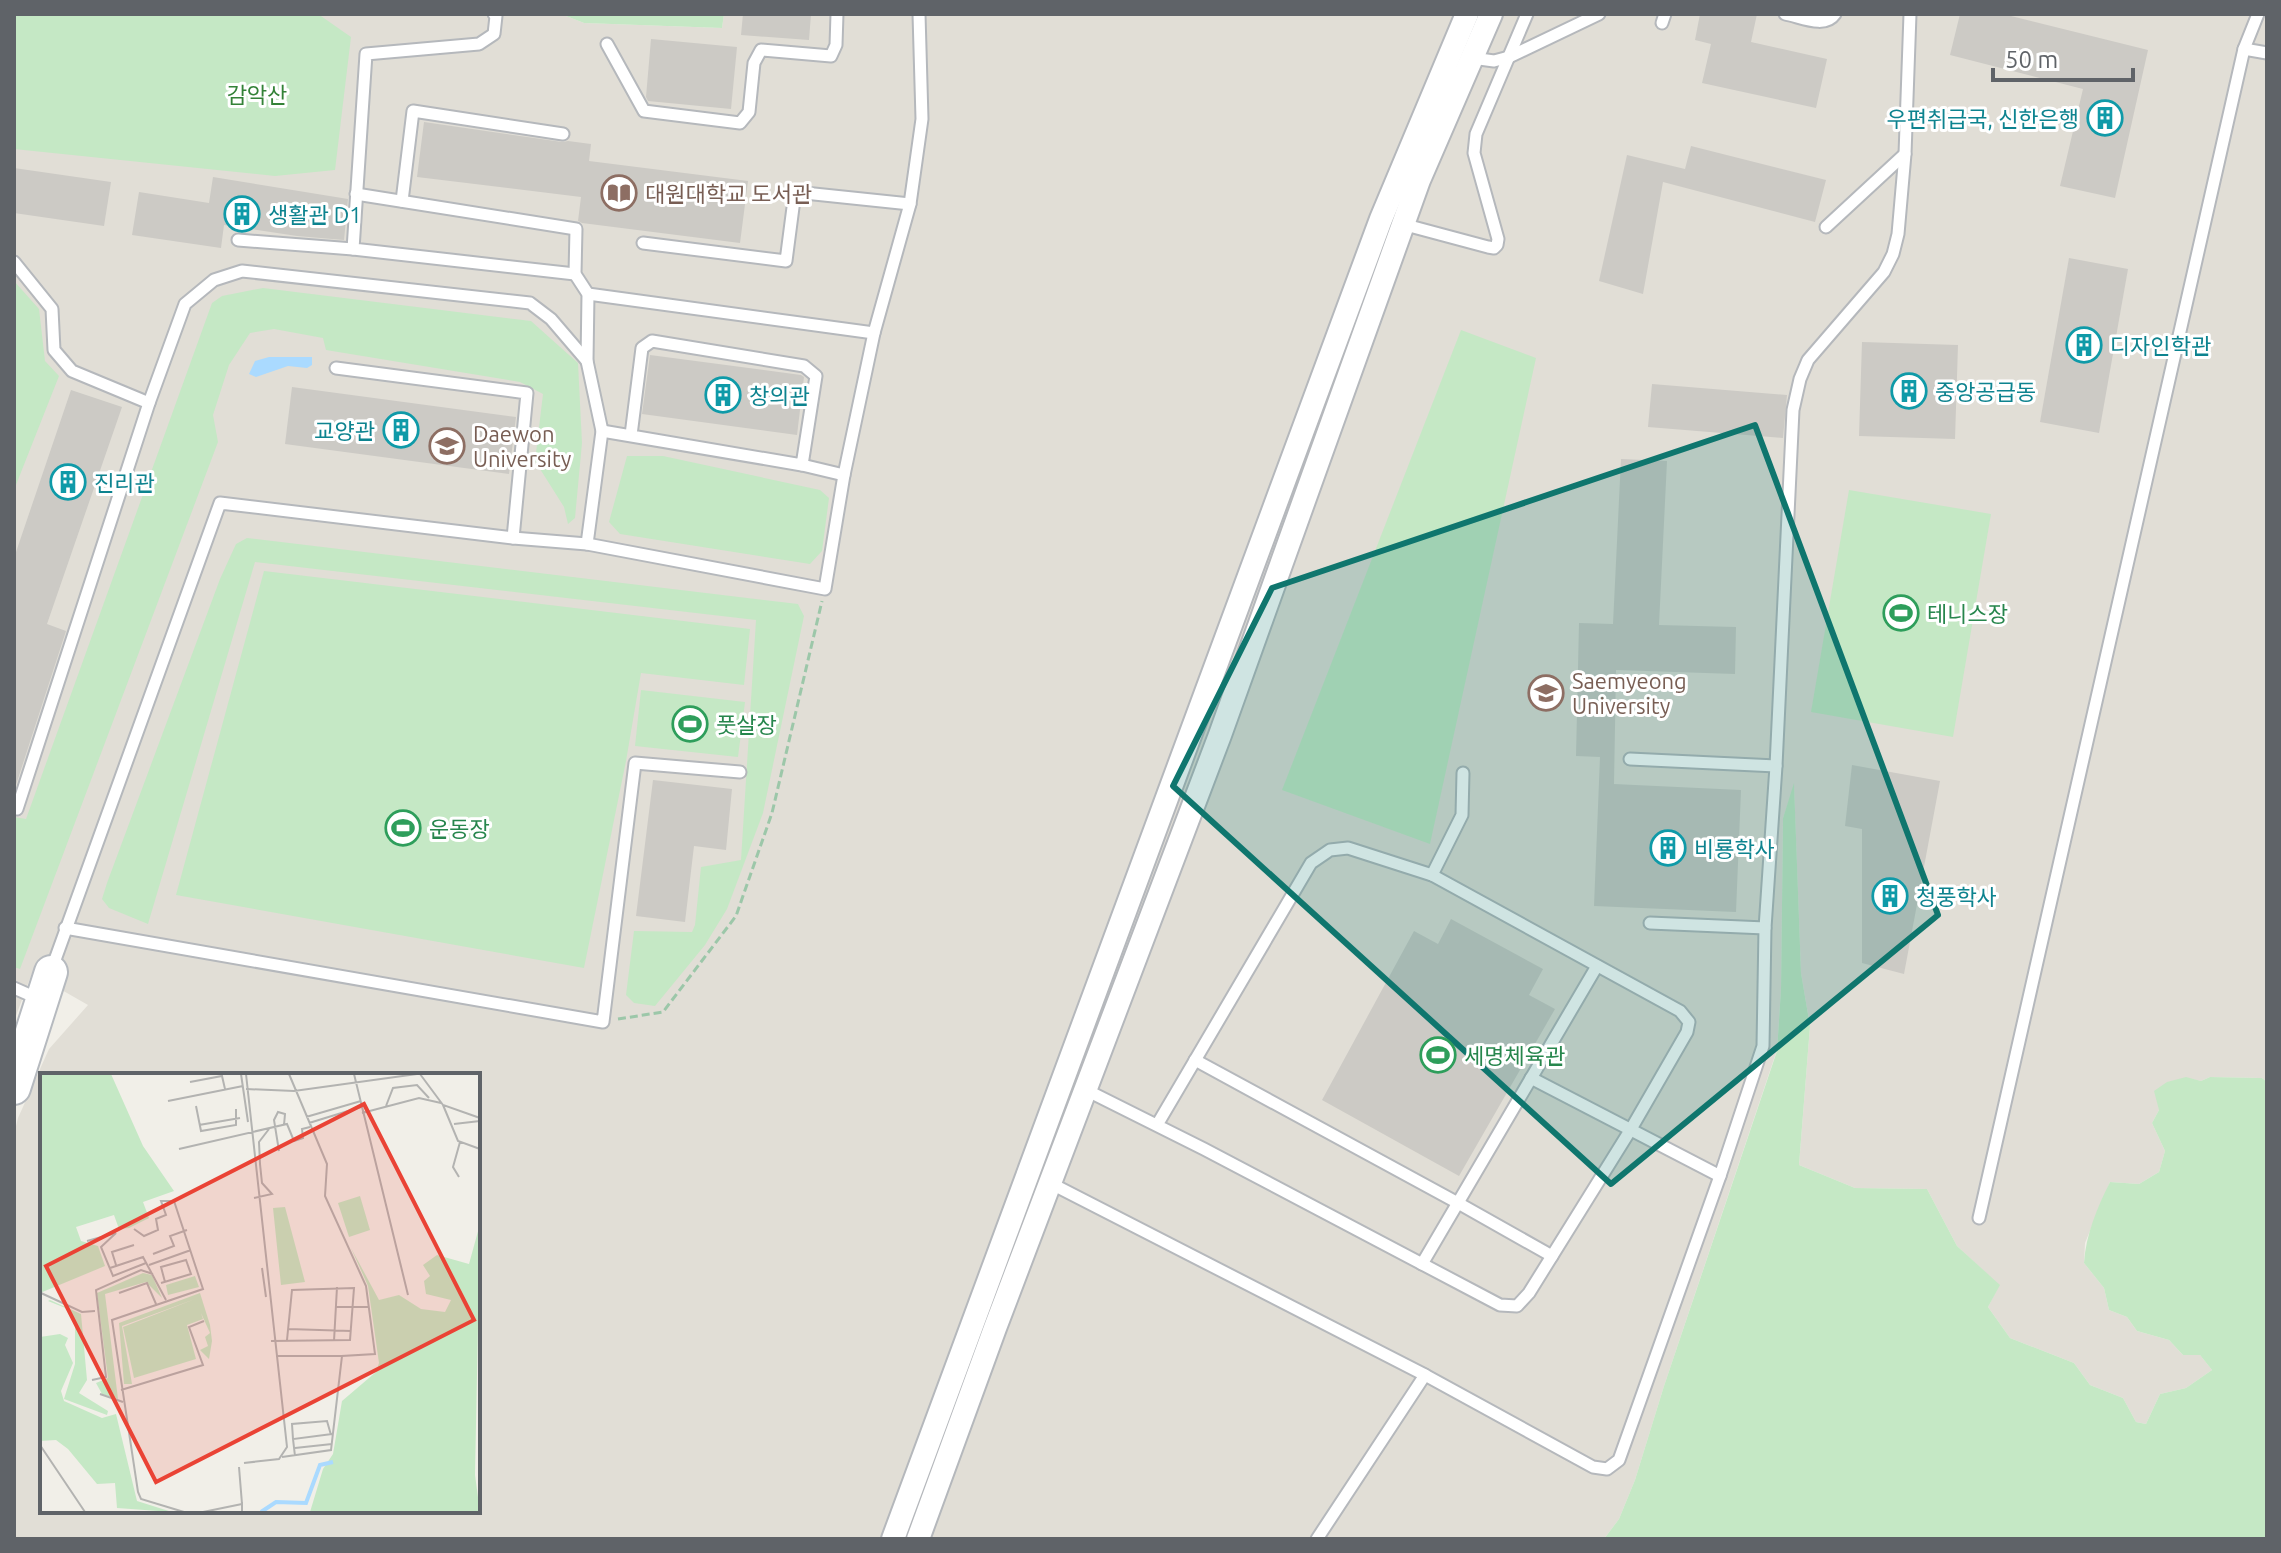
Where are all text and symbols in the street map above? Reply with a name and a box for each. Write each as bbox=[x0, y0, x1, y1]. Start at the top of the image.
scale bar bbox=[1993, 32, 2133, 82]
text: 50 m bbox=[2005, 46, 2058, 73]
park label: 감악산 bbox=[227, 82, 287, 107]
building icon: 우편취급국, 신한은행 bbox=[2086, 99, 2124, 137]
place label: 우편취급국, 신한은행 bbox=[1886, 106, 2079, 131]
library icon: 대원대학교 도서관 bbox=[600, 174, 638, 212]
place label: 대원대학교 도서관 bbox=[645, 181, 812, 206]
building icon: 생활관 D1 bbox=[223, 195, 261, 233]
place label: 생활관 D1 bbox=[268, 202, 362, 227]
building icon: 디자인학관 bbox=[2065, 326, 2103, 364]
place label: 디자인학관 bbox=[2110, 333, 2211, 358]
building icon: 중앙공급동 bbox=[1890, 372, 1928, 410]
building icon: 창의관 bbox=[704, 376, 742, 414]
place label: 중앙공급동 bbox=[1935, 379, 2036, 404]
place label: 창의관 bbox=[749, 383, 810, 408]
building icon: 교양관 bbox=[382, 411, 420, 449]
place label: 교양관 bbox=[314, 418, 375, 443]
place label: Daewon University bbox=[473, 421, 572, 471]
school or university icon: Daewon University bbox=[428, 427, 466, 465]
building icon: 진리관 bbox=[49, 463, 87, 501]
place label: 진리관 bbox=[94, 470, 155, 495]
sports icon: 테니스장 bbox=[1882, 594, 1920, 632]
place label: 테니스장 bbox=[1927, 601, 2008, 626]
place label: Saemyeong University bbox=[1572, 668, 1687, 718]
school or university icon: Saemyeong University bbox=[1527, 674, 1565, 712]
sports icon: 풋살장 bbox=[671, 705, 709, 743]
place label: 풋살장 bbox=[716, 712, 777, 737]
sports icon: 운동장 bbox=[384, 809, 422, 847]
place label: 운동장 bbox=[429, 816, 490, 841]
building icon: 비룡학사 bbox=[1649, 829, 1687, 867]
place label: 비룡학사 bbox=[1694, 836, 1775, 861]
building icon: 청풍학사 bbox=[1871, 877, 1909, 915]
place label: 청풍학사 bbox=[1916, 884, 1997, 909]
sports icon: 세명체육관 bbox=[1419, 1036, 1457, 1074]
place label: 세명체육관 bbox=[1464, 1043, 1565, 1068]
inset map bbox=[40, 1073, 480, 1513]

